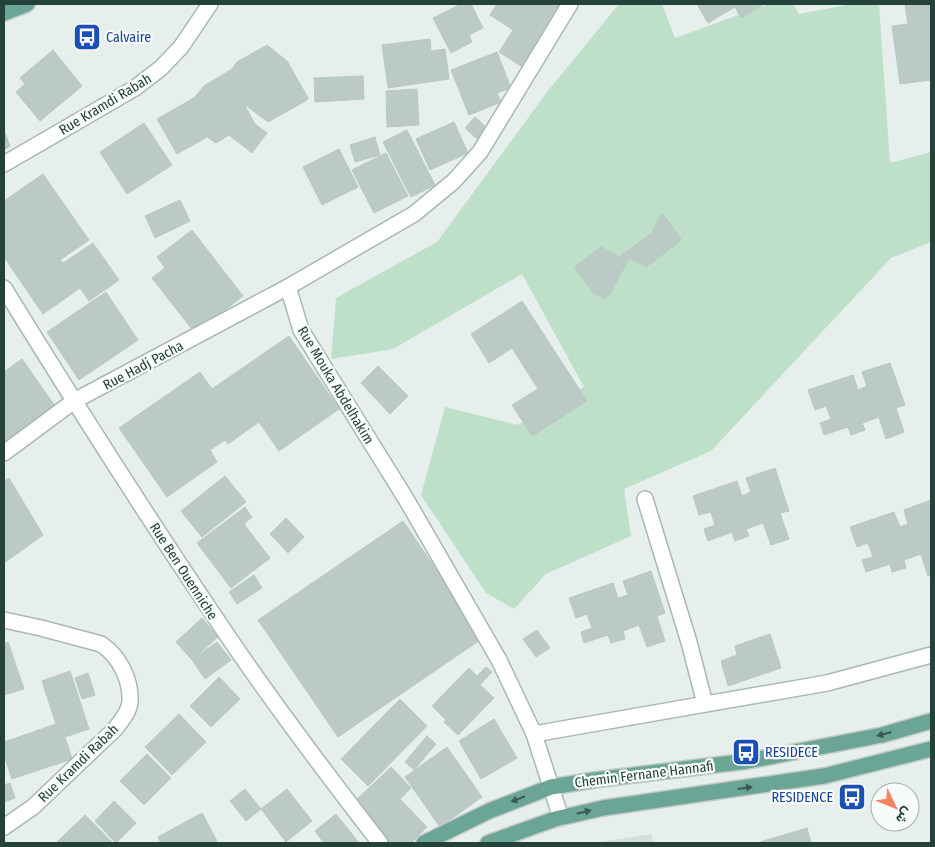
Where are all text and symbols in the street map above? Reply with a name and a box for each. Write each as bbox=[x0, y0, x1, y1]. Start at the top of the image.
bus stop icon: Calvaire bbox=[72, 22, 102, 52]
place label: Calvaire bbox=[106, 29, 151, 46]
street label: Rue Kramdi Rabah bbox=[56, 70, 155, 139]
street label: Rue Mouka Abdelhakim bbox=[294, 323, 377, 447]
street label: Rue Hadj Pacha bbox=[100, 337, 186, 394]
street label: Rue Ben Ouenniche bbox=[146, 520, 221, 623]
street label: Rue Kramdi Rabah bbox=[35, 721, 122, 806]
one-way arrow bbox=[877, 730, 892, 738]
bus stop icon: RESIDECE bbox=[731, 737, 761, 767]
place label: RESIDECE bbox=[765, 744, 818, 761]
street label: Chemin Fernane Hannafi bbox=[574, 758, 714, 791]
bus stop icon: RESIDENCE bbox=[837, 782, 867, 812]
north arrow bbox=[870, 782, 920, 832]
one-way arrow bbox=[737, 784, 753, 792]
place label: RESIDENCE bbox=[771, 789, 833, 806]
one-way arrow bbox=[511, 796, 526, 803]
text: ش bbox=[892, 804, 916, 828]
one-way arrow bbox=[577, 808, 592, 816]

